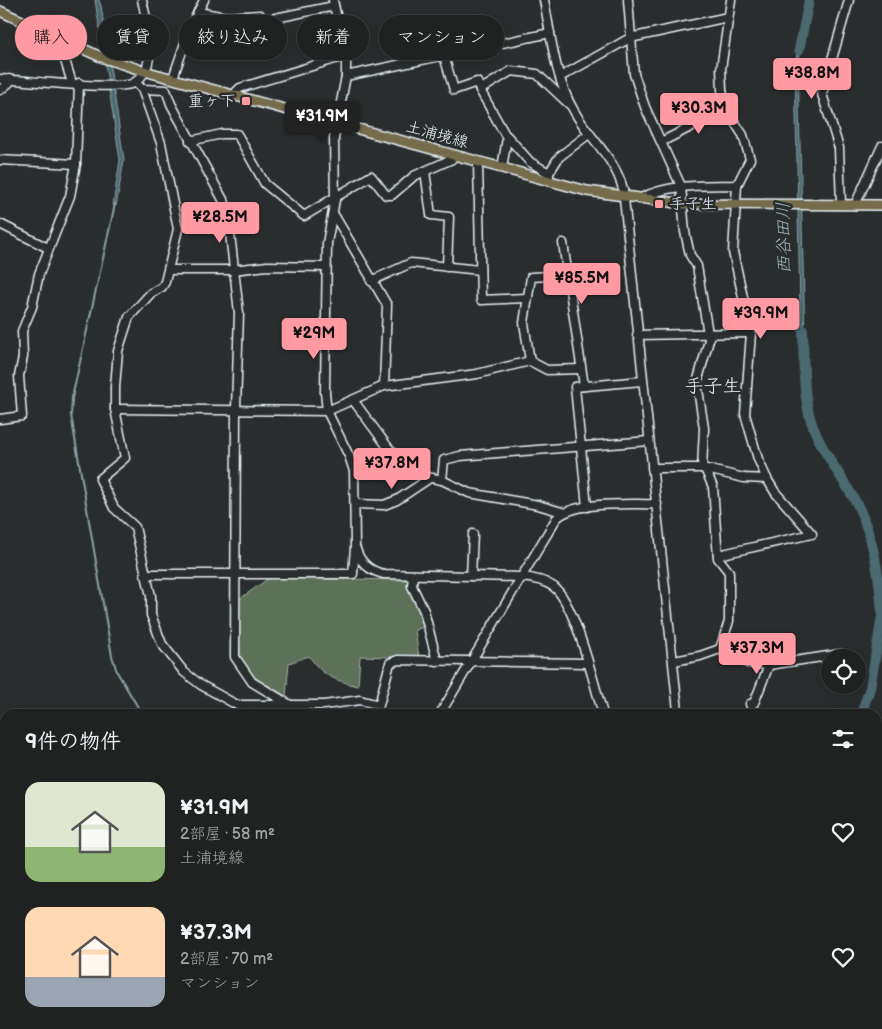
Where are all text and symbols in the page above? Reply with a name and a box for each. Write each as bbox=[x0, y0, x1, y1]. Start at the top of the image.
chip: 購入 bbox=[15, 15, 87, 60]
chip: 賃貸 bbox=[97, 15, 169, 60]
chip: 絞り込み bbox=[179, 15, 287, 60]
chip: 新着 bbox=[297, 15, 369, 60]
chip: マンション bbox=[379, 15, 504, 60]
pin: ¥38.8M bbox=[771, 58, 853, 100]
text: ¥38.8M bbox=[784, 64, 840, 83]
place label: 重ヶ下 bbox=[188, 92, 236, 111]
pin: ¥30.3M bbox=[658, 92, 740, 135]
marker: 重ヶ下 bbox=[240, 95, 252, 107]
text: ¥30.3M bbox=[671, 99, 727, 118]
pin: ¥31.9M bbox=[281, 100, 363, 143]
text: ¥31.9M bbox=[296, 107, 348, 126]
street label: 土浦境線 bbox=[404, 118, 470, 152]
place label: 手子生 bbox=[669, 195, 717, 214]
marker: 手子生 bbox=[653, 198, 665, 210]
pin: ¥28.5M bbox=[179, 202, 261, 244]
water label: 西谷田川 bbox=[773, 202, 795, 274]
text: ¥28.5M bbox=[192, 208, 248, 227]
pin: ¥85.5M bbox=[541, 262, 623, 305]
text: ¥85.5M bbox=[554, 269, 610, 288]
pin: ¥39.9M bbox=[720, 298, 802, 340]
text: ¥39.9M bbox=[733, 304, 789, 323]
pin: ¥29M bbox=[284, 318, 344, 360]
text: ¥29M bbox=[293, 324, 335, 343]
district label: 手子生 bbox=[684, 375, 742, 398]
pin: ¥37.8M bbox=[351, 448, 433, 490]
text: ¥37.8M bbox=[365, 454, 419, 473]
pin: ¥37.3M bbox=[716, 632, 798, 675]
text: ¥37.3M bbox=[730, 639, 784, 658]
map controls bbox=[821, 649, 866, 694]
button: locate bbox=[821, 649, 866, 694]
icon: filters bbox=[829, 725, 857, 753]
text: 9件の物件 bbox=[25, 729, 121, 754]
text: ¥31.9M bbox=[180, 795, 249, 820]
icon: home bbox=[65, 802, 125, 862]
icon: heart bbox=[829, 818, 857, 846]
text: 2部屋 · 58 m² bbox=[180, 825, 275, 844]
text: 土浦境線 bbox=[180, 849, 244, 868]
text: ¥37.3M bbox=[180, 920, 252, 945]
icon: home bbox=[65, 927, 125, 987]
icon: heart bbox=[829, 943, 857, 971]
text: 2部屋 · 70 m² bbox=[180, 950, 273, 969]
text: マンション bbox=[180, 974, 259, 993]

